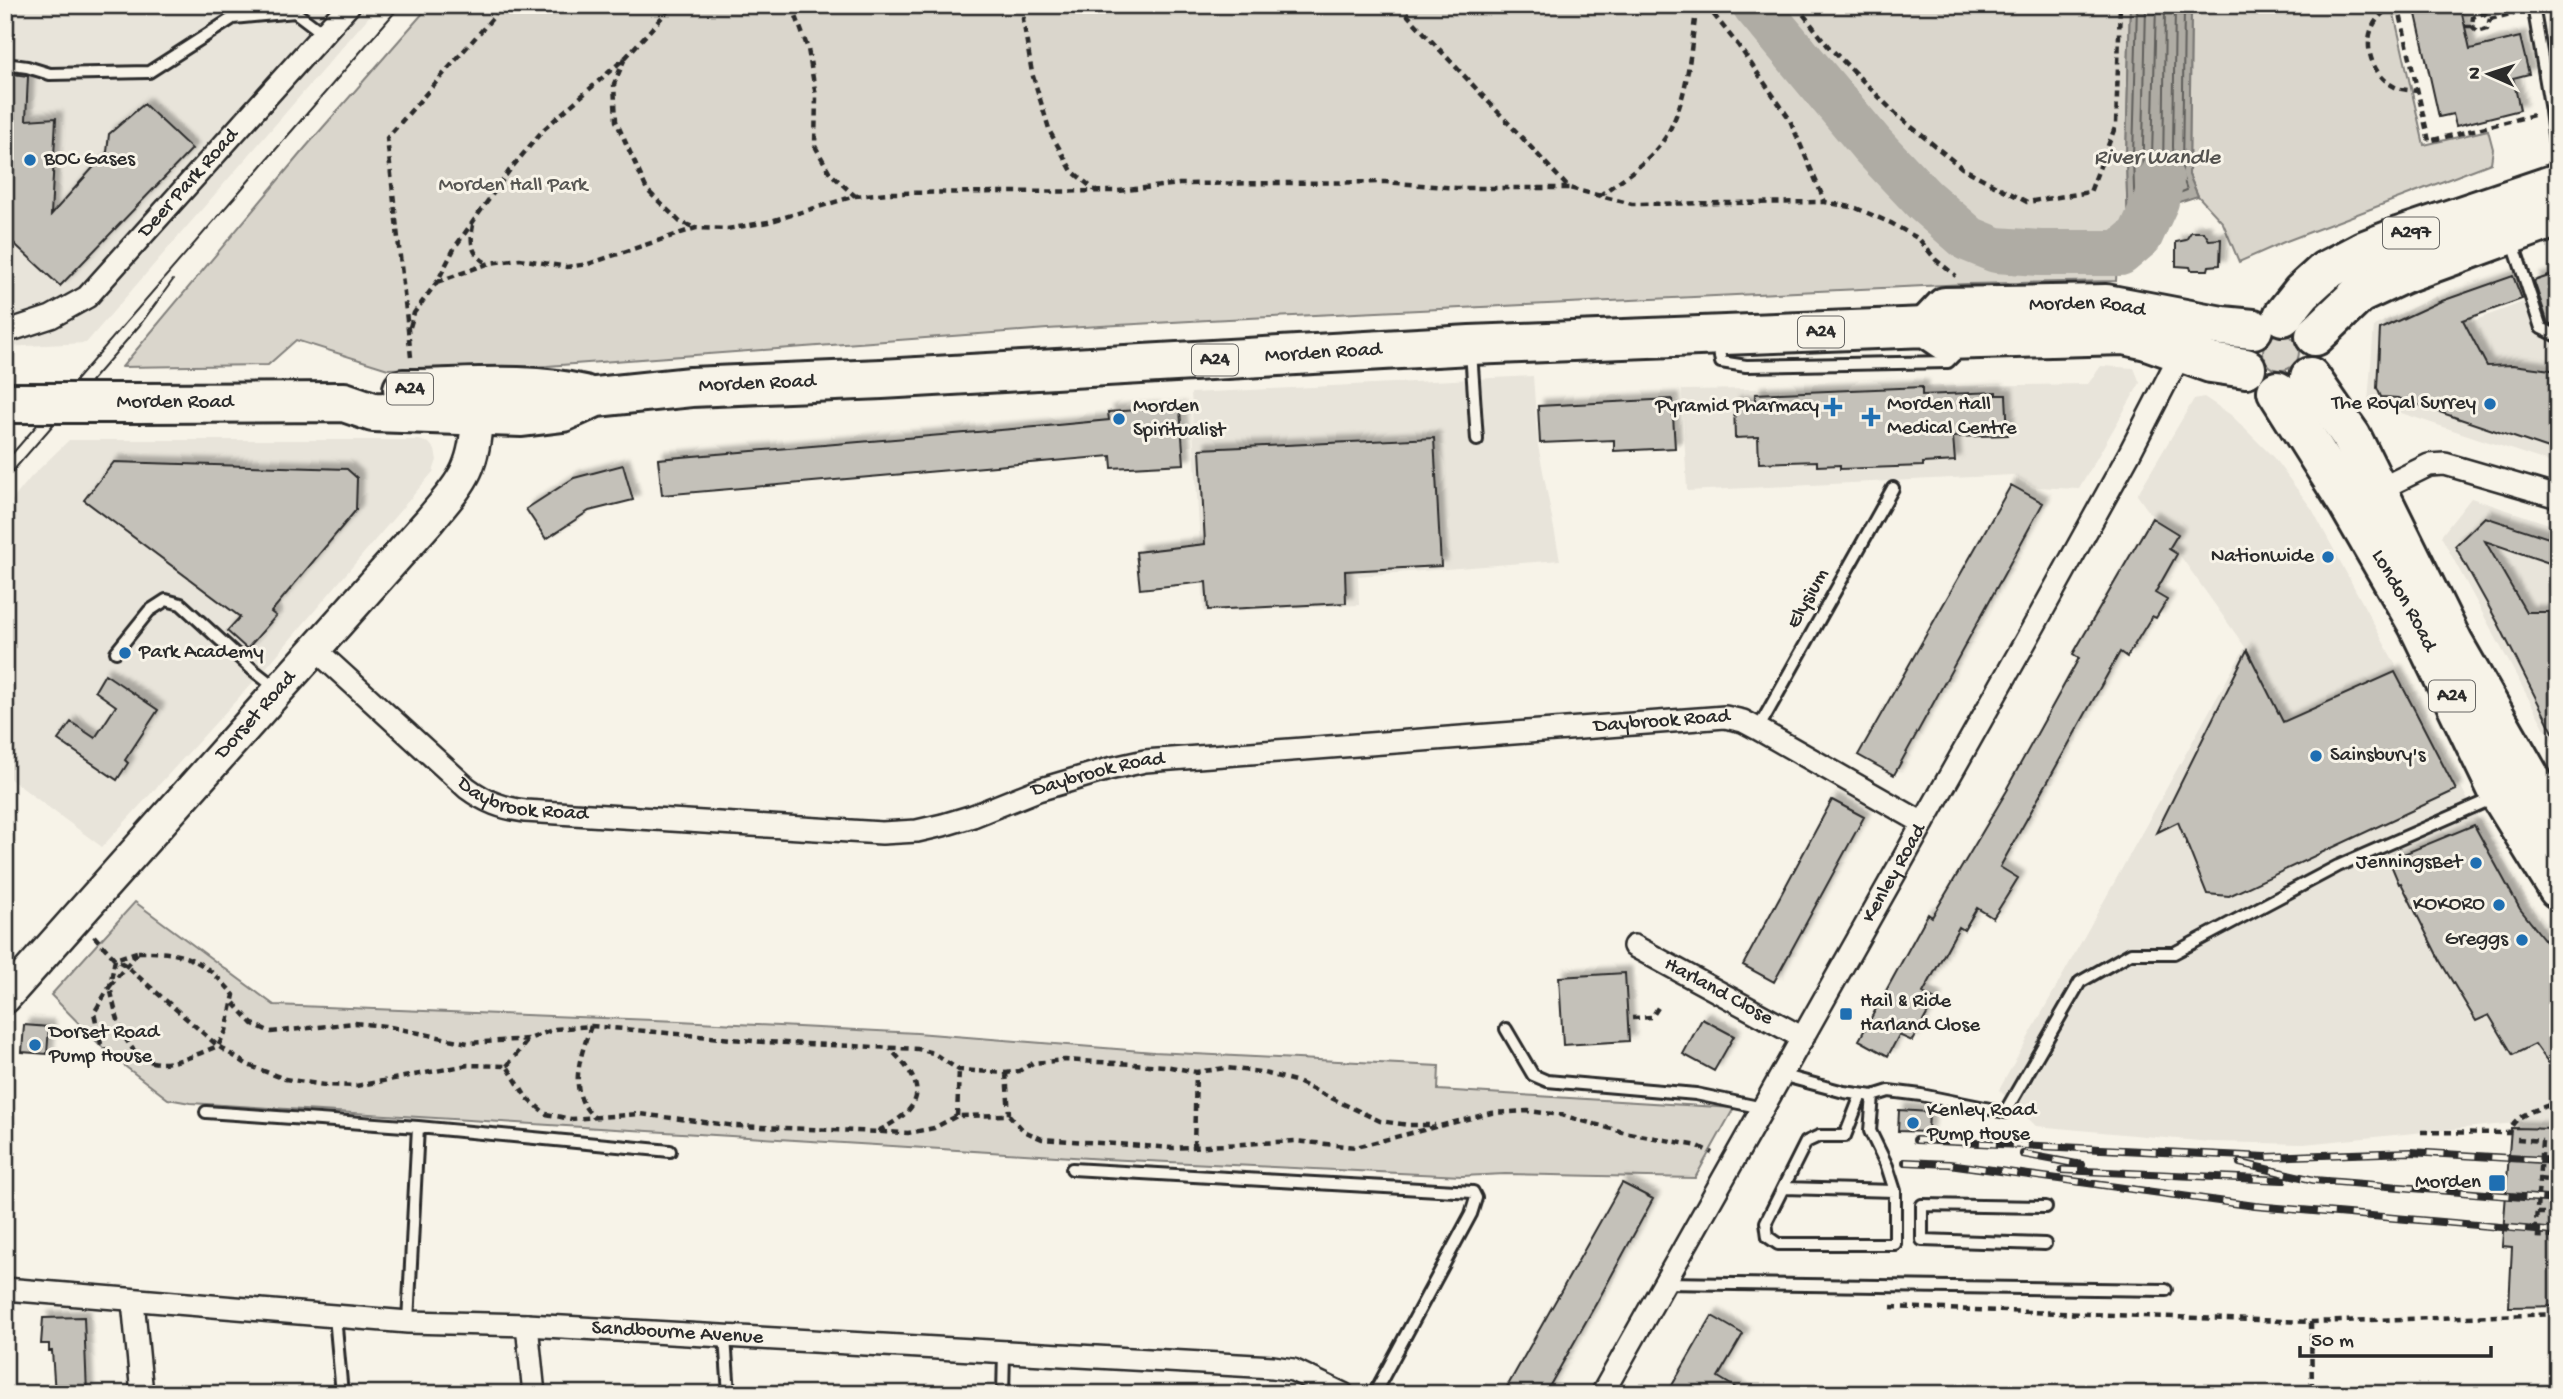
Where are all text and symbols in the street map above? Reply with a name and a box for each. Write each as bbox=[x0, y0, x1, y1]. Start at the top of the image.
north arrow bbox=[2454, 38, 2524, 108]
text: N bbox=[2464, 66, 2487, 80]
street label: Deer Park Road bbox=[132, 122, 246, 245]
water label: River Wandle bbox=[2094, 145, 2221, 172]
place label: BOC Gases bbox=[43, 148, 136, 173]
marker: BOC Gases bbox=[22, 152, 38, 168]
park label: Morden Hall Park bbox=[439, 174, 590, 199]
road number: A297 bbox=[2383, 218, 2439, 248]
street label: Morden Road bbox=[2029, 291, 2149, 324]
road number: A24 bbox=[1798, 316, 1844, 348]
street label: Morden Road bbox=[1264, 338, 1384, 369]
road number: A24 bbox=[1192, 344, 1238, 376]
street label: Morden Road bbox=[698, 369, 818, 399]
road number: A24 bbox=[387, 374, 433, 404]
street label: Morden Road bbox=[117, 391, 235, 416]
place label: The Royal Surrey bbox=[2331, 392, 2476, 417]
place label: Morden Hall Medical Centre bbox=[1887, 393, 2018, 442]
place label: Morden Spiritualist bbox=[1133, 395, 1228, 444]
place label: Pyramid Pharmacy bbox=[1654, 395, 1819, 420]
marker: The Royal Surrey bbox=[2482, 396, 2498, 412]
marker: Pyramid Pharmacy bbox=[1825, 399, 1841, 415]
marker: Morden Hall Medical Centre bbox=[1861, 407, 1881, 427]
marker: Morden Spiritualist bbox=[1111, 411, 1127, 427]
place label: Nationwide bbox=[2211, 545, 2315, 570]
street label: London Road bbox=[2365, 545, 2442, 657]
marker: Nationwide bbox=[2320, 549, 2336, 565]
street label: Elysium bbox=[1782, 564, 1836, 634]
place label: Park Academy bbox=[138, 641, 264, 666]
marker: Park Academy bbox=[117, 645, 133, 661]
street label: Dorset Road bbox=[209, 665, 303, 766]
road number: A24 bbox=[2429, 680, 2475, 712]
street label: Daybrook Road bbox=[1591, 704, 1732, 740]
place label: Sainsbury's bbox=[2330, 744, 2427, 769]
street label: Daybrook Road bbox=[1027, 747, 1167, 804]
marker: Sainsbury's bbox=[2308, 748, 2324, 764]
street label: Daybrook Road bbox=[450, 771, 590, 827]
street label: Kenley Road bbox=[1857, 819, 1933, 927]
place label: JenningsBet bbox=[2356, 851, 2464, 876]
marker: JenningsBet bbox=[2468, 855, 2484, 871]
place label: KOKORO bbox=[2413, 893, 2485, 918]
marker: KOKORO bbox=[2491, 897, 2507, 913]
place label: Greggs bbox=[2445, 928, 2509, 953]
marker: Greggs bbox=[2514, 932, 2530, 948]
street label: Harland Close bbox=[1660, 952, 1778, 1032]
place label: Hail & Ride Harland Close bbox=[1860, 990, 1981, 1039]
marker: Hail & Ride Harland Close bbox=[1838, 1006, 1854, 1022]
place label: Dorset Road Pump House bbox=[47, 1021, 161, 1070]
marker: Dorset Road Pump House bbox=[27, 1037, 43, 1053]
place label: Kenley Road Pump House bbox=[1926, 1099, 2038, 1148]
marker: Kenley Road Pump House bbox=[1905, 1115, 1921, 1131]
place label: Morden bbox=[2415, 1171, 2481, 1196]
marker: Morden bbox=[2487, 1173, 2507, 1193]
scale bar bbox=[2300, 1315, 2491, 1359]
street label: Sandbourne Avenue bbox=[591, 1316, 765, 1351]
text: 50 m bbox=[2311, 1330, 2354, 1355]

